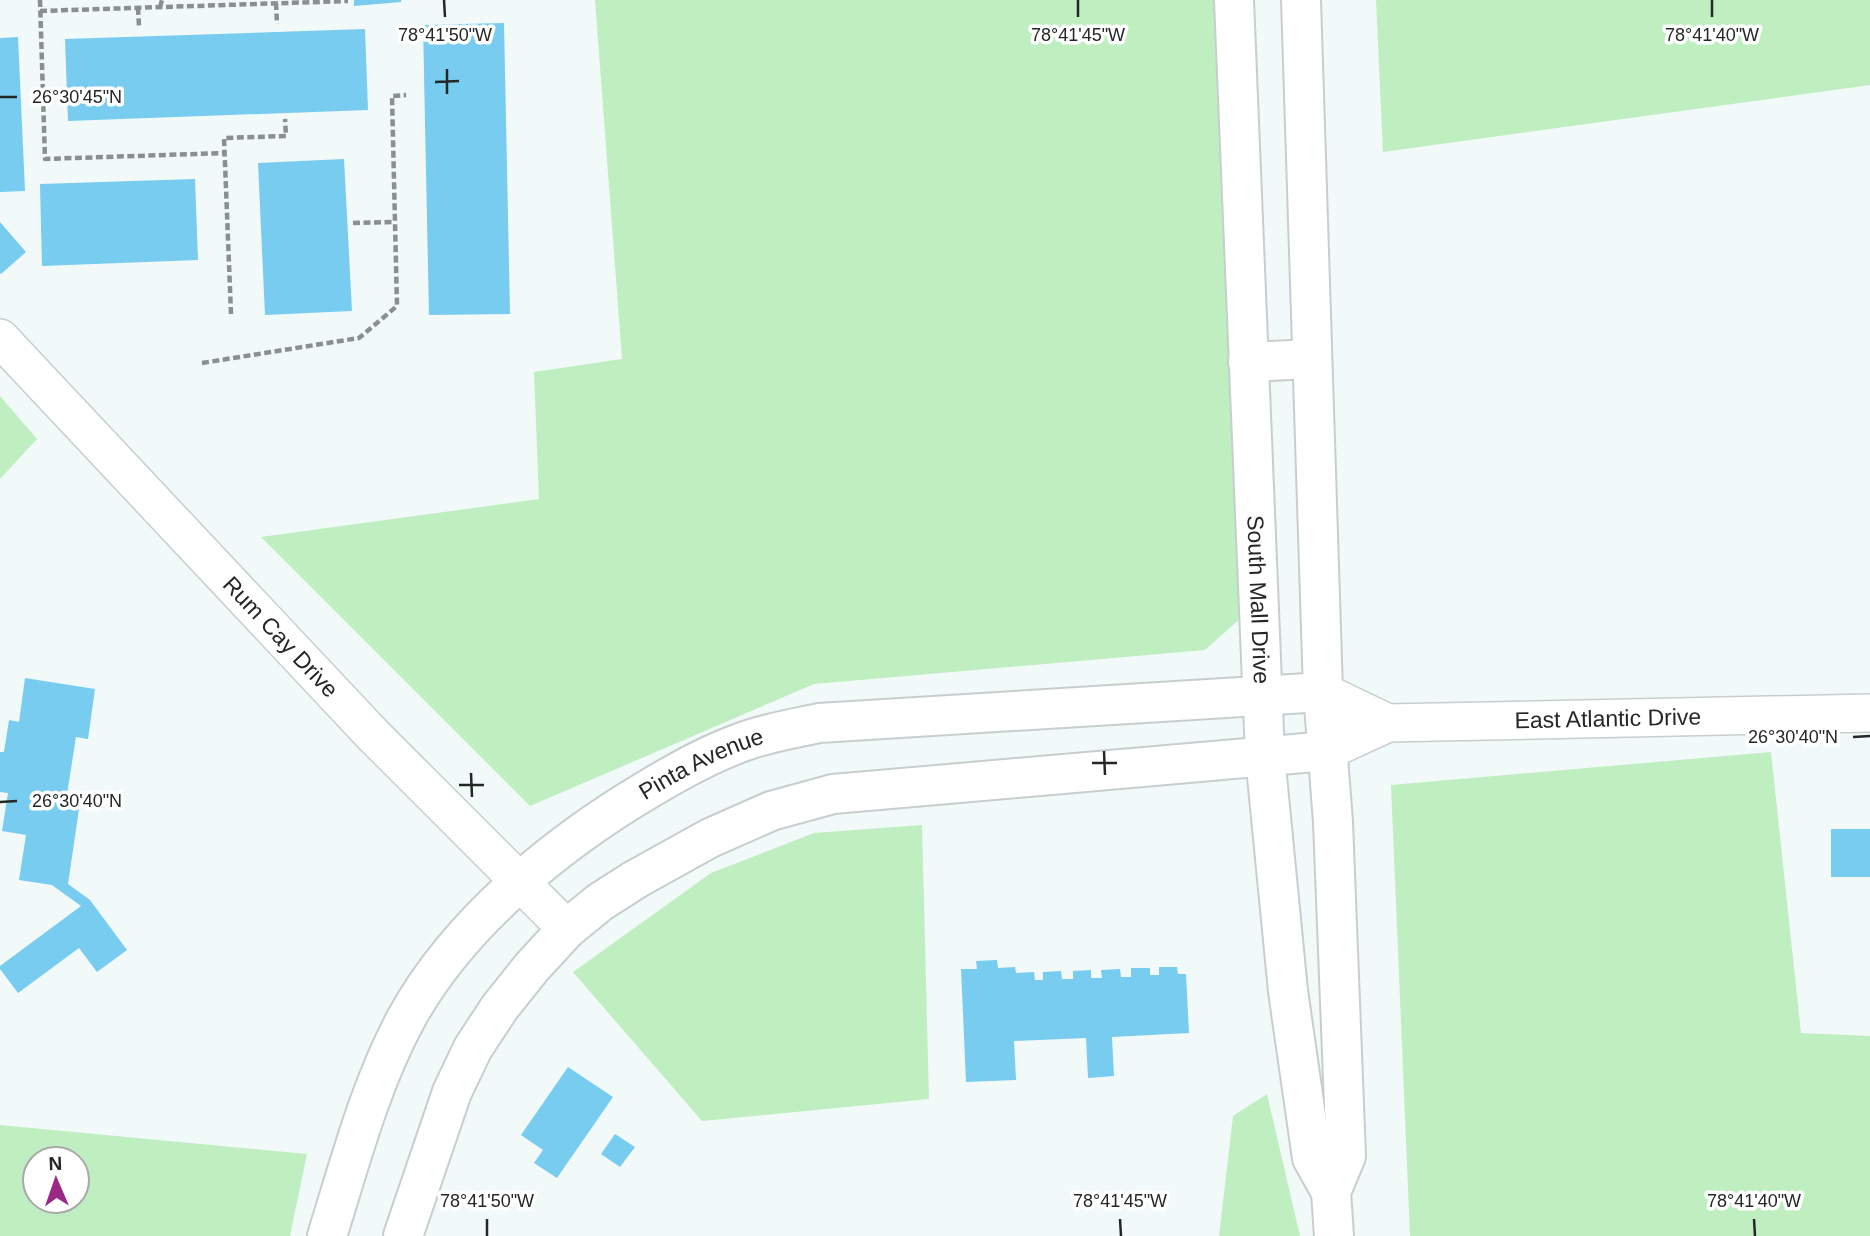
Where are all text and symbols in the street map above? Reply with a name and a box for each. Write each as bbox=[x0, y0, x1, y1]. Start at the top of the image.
text: 78°41'50"W bbox=[398, 25, 492, 45]
text: 78°41'45"W bbox=[1031, 25, 1125, 45]
text: 78°41'40"W bbox=[1665, 25, 1759, 45]
text: 26°30'45"N bbox=[32, 87, 122, 107]
street label: South Mall Drive bbox=[1242, 515, 1275, 684]
street label: Rum Cay Drive bbox=[218, 571, 344, 703]
street label: East Atlantic Drive bbox=[1514, 704, 1701, 733]
street label: Pinta Avenue bbox=[634, 723, 766, 805]
text: 26°30'40"N bbox=[1748, 727, 1838, 747]
text: 26°30'40"N bbox=[32, 791, 122, 811]
north arrow bbox=[21, 1145, 91, 1215]
text: N bbox=[48, 1153, 63, 1174]
text: 78°41'50"W bbox=[440, 1191, 534, 1211]
text: 78°41'45"W bbox=[1073, 1191, 1167, 1211]
text: 78°41'40"W bbox=[1707, 1191, 1801, 1211]

